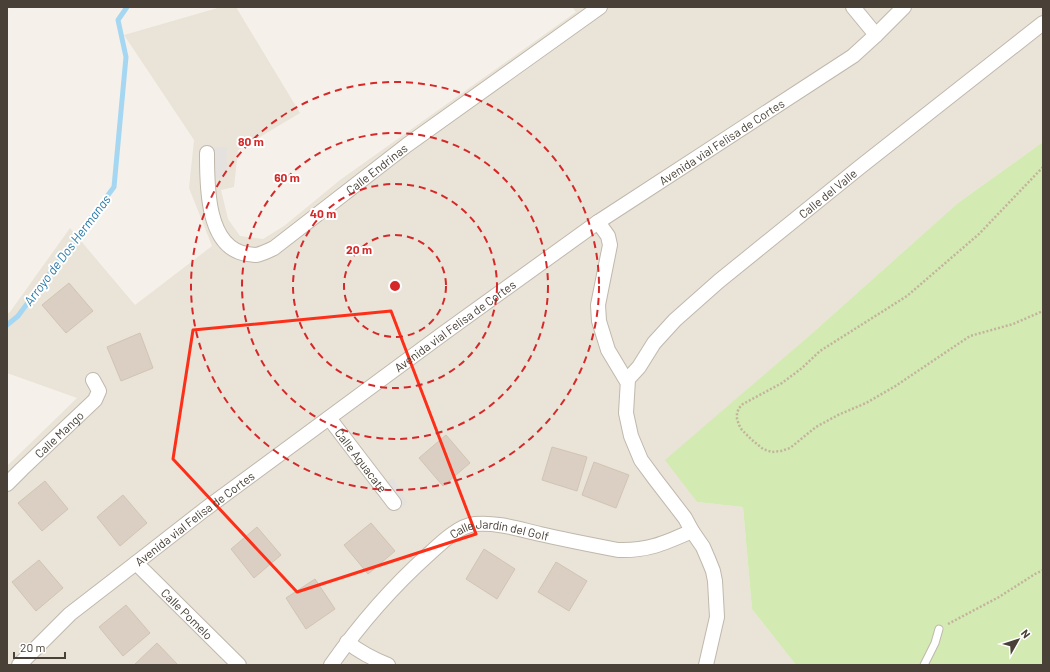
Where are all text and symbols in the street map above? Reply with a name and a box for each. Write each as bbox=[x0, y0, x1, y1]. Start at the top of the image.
street label: Avenida vial Felisa de Cortes bbox=[656, 96, 787, 188]
text: 80 m bbox=[238, 134, 264, 148]
street label: Calle Endrinas bbox=[343, 140, 410, 197]
street label: Calle del Valle bbox=[796, 166, 859, 221]
text: 60 m bbox=[274, 170, 300, 184]
water label: Arroyo de Dos Hermanas bbox=[20, 192, 114, 308]
text: 40 m bbox=[310, 206, 336, 220]
text: 20 m bbox=[346, 242, 372, 256]
street label: Avenida vial Felisa de Cortes bbox=[391, 277, 518, 374]
centre of rings bbox=[388, 279, 402, 293]
street label: Calle Mango bbox=[32, 408, 86, 460]
street label: Calle Aguacate bbox=[332, 425, 390, 495]
street label: Avenida vial Felisa de Cortes bbox=[132, 468, 257, 568]
street label: Calle Jardín del Golf bbox=[447, 517, 550, 543]
street label: Calle Pomelo bbox=[159, 585, 216, 642]
north arrow bbox=[998, 620, 1038, 660]
text: N bbox=[1019, 626, 1034, 640]
scale bar bbox=[14, 634, 65, 660]
text: 20 m bbox=[20, 640, 46, 654]

